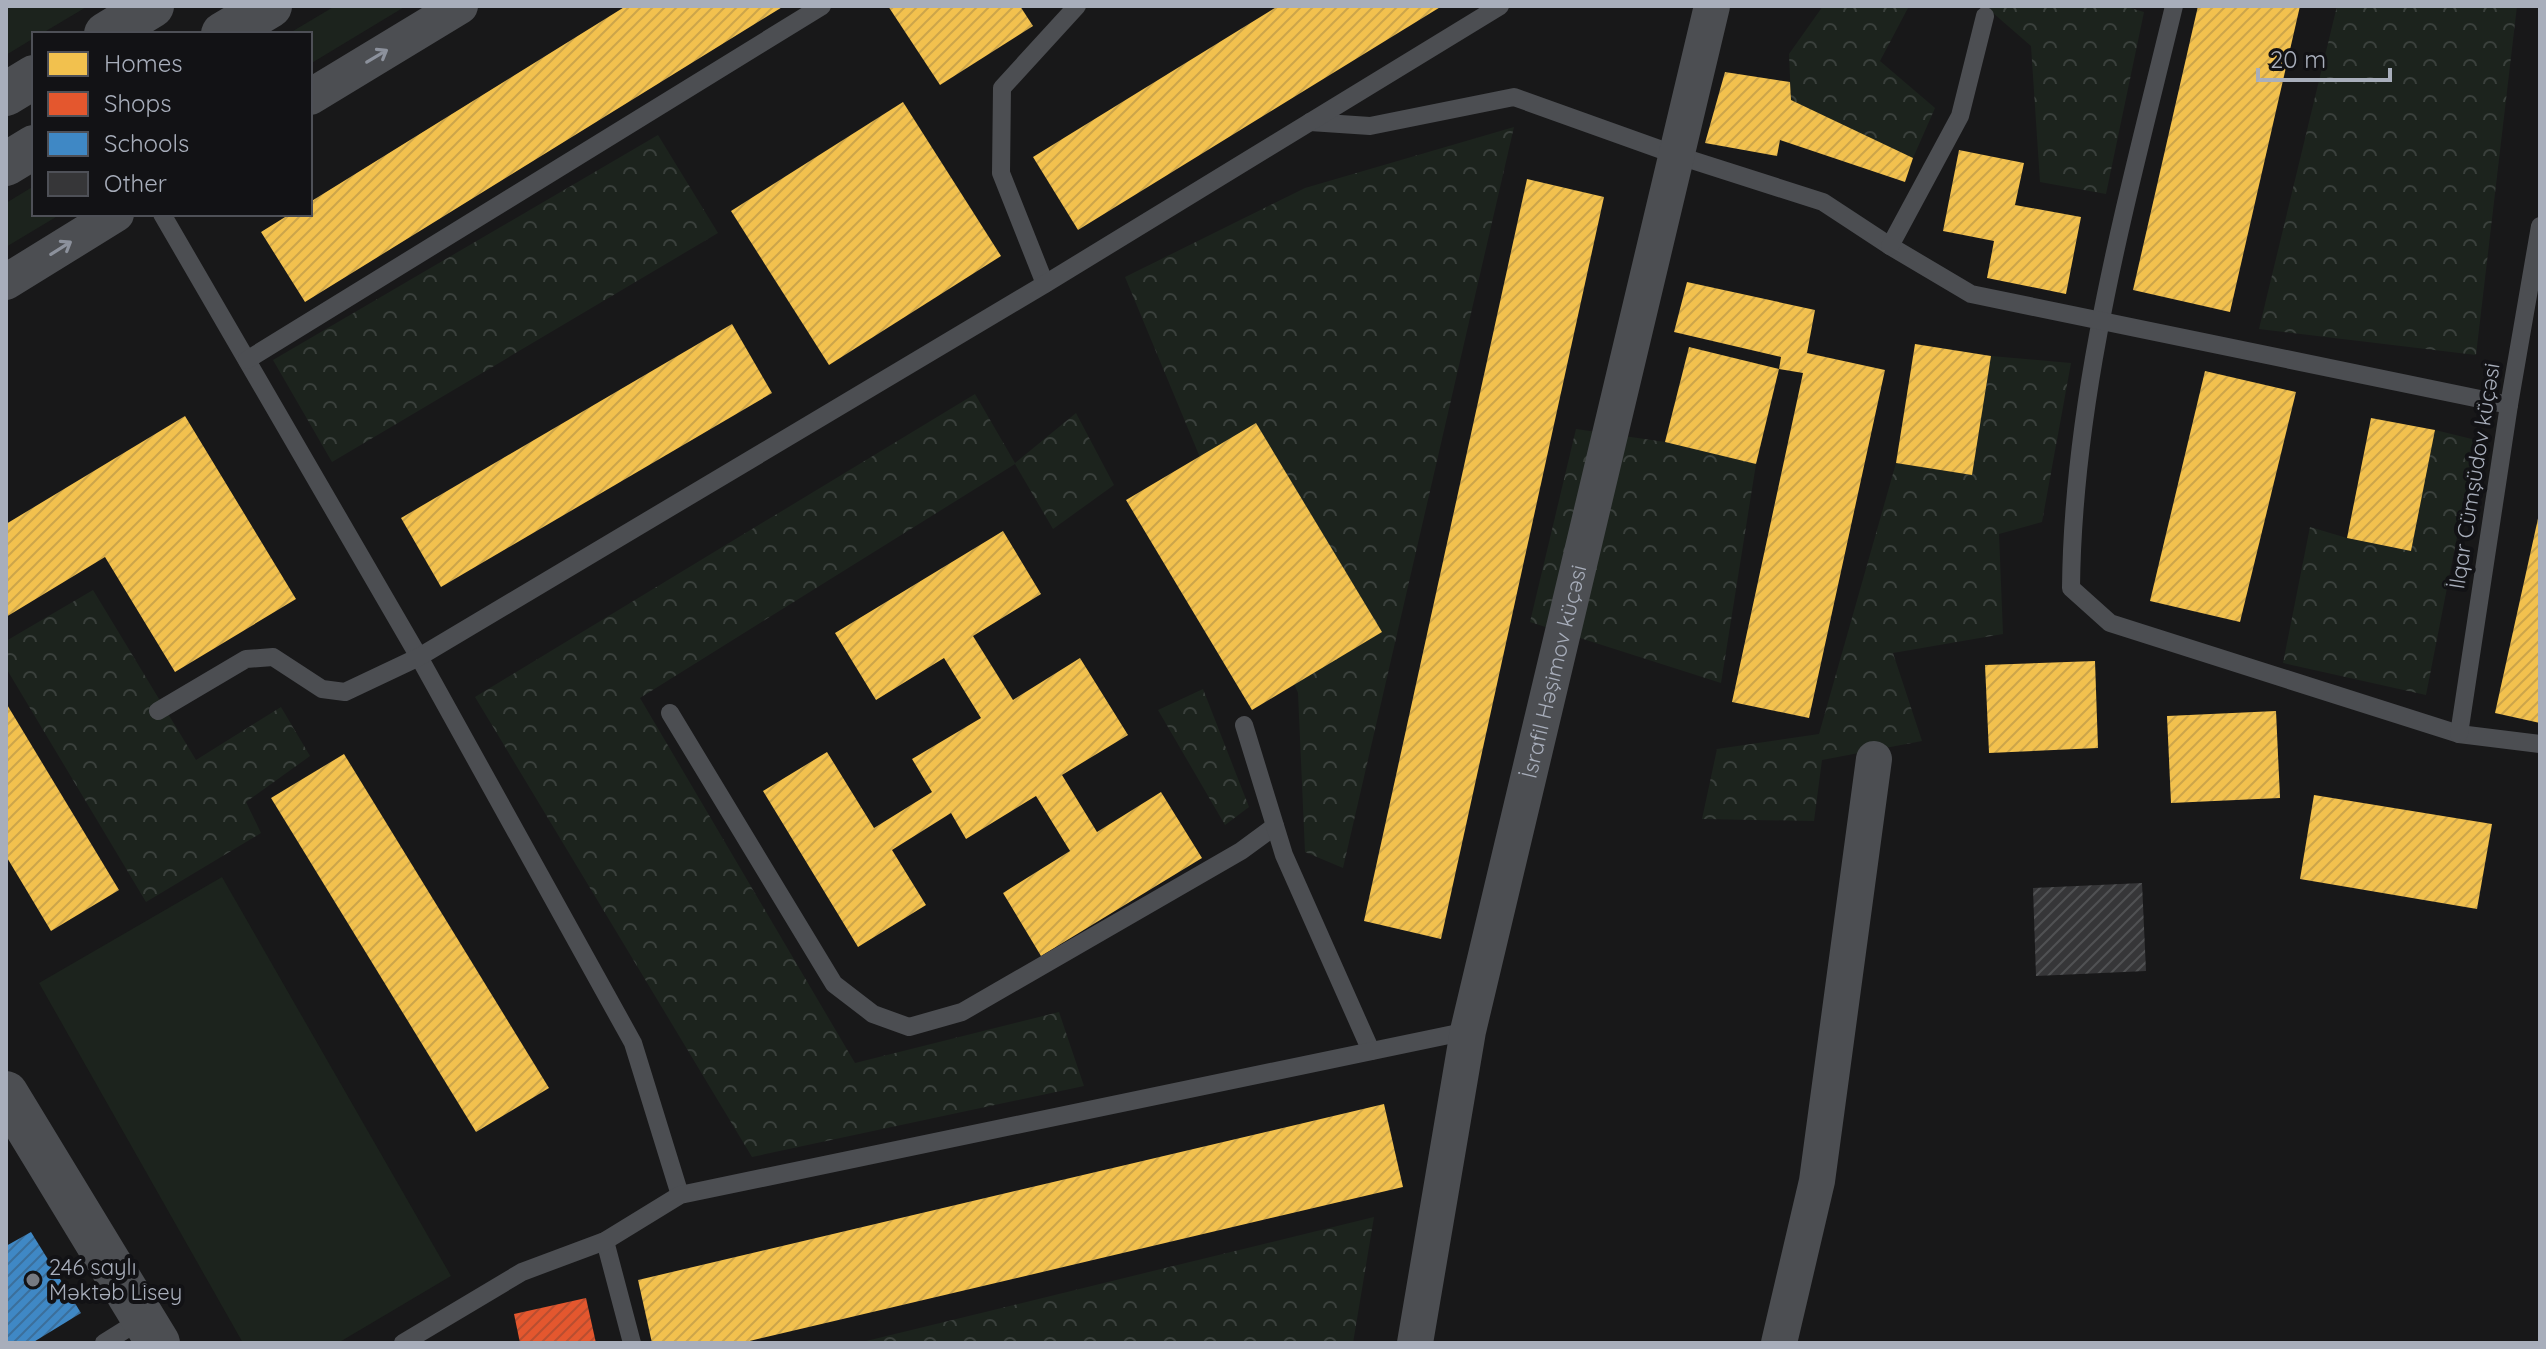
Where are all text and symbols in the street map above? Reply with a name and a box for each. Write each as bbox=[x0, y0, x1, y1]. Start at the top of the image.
legend bbox=[32, 32, 312, 216]
scale bar bbox=[2258, 32, 2390, 82]
text: 20 m bbox=[2270, 44, 2326, 74]
text: Homes bbox=[104, 48, 182, 78]
one-way arrow bbox=[365, 48, 388, 64]
text: Shops bbox=[104, 88, 171, 118]
text: Schools bbox=[104, 128, 189, 158]
text: Other bbox=[104, 168, 167, 198]
one-way arrow bbox=[49, 240, 72, 256]
street label: İlqar Cümşüdov küçəsi bbox=[2442, 361, 2506, 591]
street label: İsrafil Həşimov küçəsi bbox=[1515, 562, 1592, 781]
place label: 246 saylı Məktəb Lisey bbox=[49, 1253, 182, 1306]
marker: 246 saylı Məktəb Lisey bbox=[24, 1271, 42, 1289]

